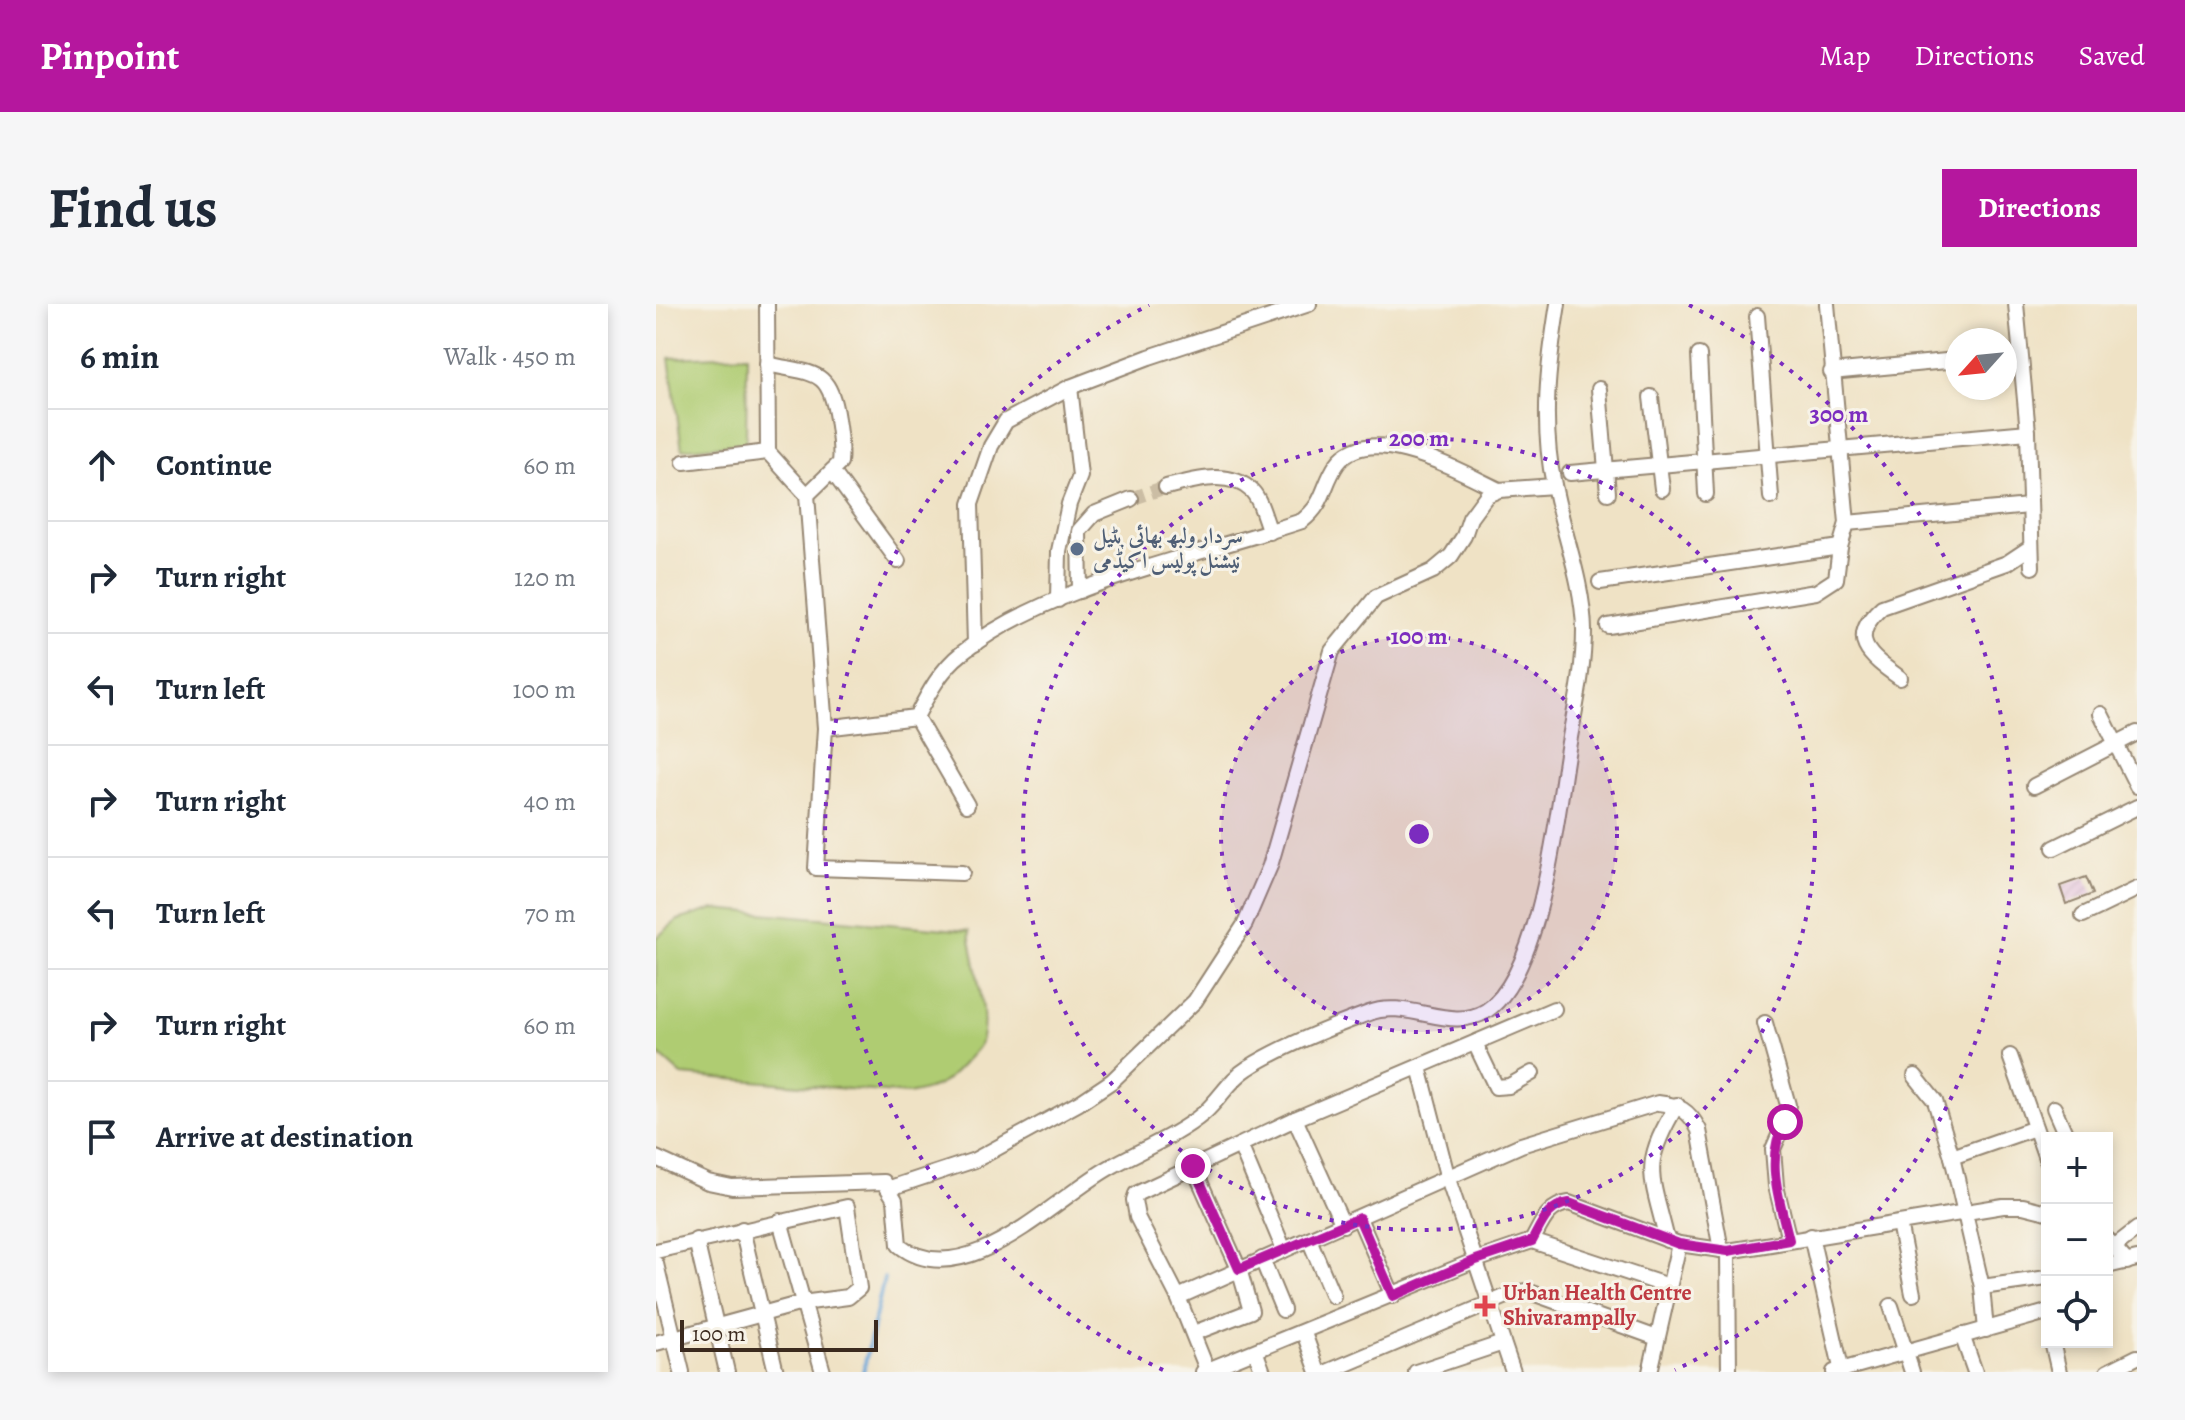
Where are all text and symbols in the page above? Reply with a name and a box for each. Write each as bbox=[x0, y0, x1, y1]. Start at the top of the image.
text: Pinpoint bbox=[40, 30, 179, 82]
text: Map bbox=[1819, 37, 1870, 75]
text: Directions bbox=[1914, 37, 2035, 75]
text: Saved bbox=[2079, 37, 2145, 75]
button: Directions bbox=[1942, 169, 2137, 247]
text: Find us bbox=[48, 170, 218, 246]
north arrow bbox=[1945, 328, 2017, 400]
text: 6 min bbox=[80, 333, 159, 380]
text: Walk · 450 m bbox=[443, 339, 576, 374]
text: 300 m bbox=[1810, 398, 1868, 430]
text: 200 m bbox=[1389, 422, 1449, 454]
icon: ahead bbox=[80, 443, 124, 487]
text: Continue bbox=[156, 445, 272, 485]
text: 60 m bbox=[523, 448, 576, 483]
place label: سردار ولبھ بھائی پٹیل نیشنل پولیس اکیڈمی bbox=[1092, 521, 1243, 577]
marker: سردار ولبھ بھائی پٹیل نیشنل پولیس اکیڈمی bbox=[1068, 540, 1086, 558]
icon: right bbox=[80, 555, 124, 599]
text: Turn right bbox=[156, 557, 286, 597]
text: 120 m bbox=[514, 560, 576, 595]
text: 100 m bbox=[1390, 620, 1448, 652]
icon: left bbox=[80, 667, 124, 711]
text: Turn left bbox=[156, 669, 265, 709]
text: 100 m bbox=[513, 672, 576, 707]
icon: right bbox=[80, 779, 124, 823]
text: Turn right bbox=[156, 781, 286, 821]
text: 40 m bbox=[524, 784, 576, 819]
centre of rings bbox=[1405, 820, 1433, 848]
icon: left bbox=[80, 891, 124, 935]
text: Turn left bbox=[156, 893, 265, 933]
text: 70 m bbox=[524, 896, 576, 931]
icon: right bbox=[80, 1003, 124, 1047]
text: Turn right bbox=[156, 1005, 286, 1045]
text: 60 m bbox=[523, 1008, 576, 1043]
route start bbox=[1767, 1104, 1803, 1140]
icon: arrive bbox=[80, 1115, 124, 1159]
text: Arrive at destination bbox=[156, 1117, 413, 1157]
map controls bbox=[2041, 1132, 2113, 1348]
button: + bbox=[2041, 1132, 2113, 1204]
route end bbox=[1175, 1148, 1211, 1184]
button: − bbox=[2041, 1204, 2113, 1276]
button: locate bbox=[2041, 1276, 2113, 1348]
place label: Urban Health Centre Shivarampally bbox=[1503, 1278, 1692, 1333]
marker: Urban Health Centre Shivarampally bbox=[1474, 1295, 1496, 1317]
scale bar bbox=[680, 1316, 878, 1352]
text: 100 m bbox=[692, 1319, 746, 1349]

